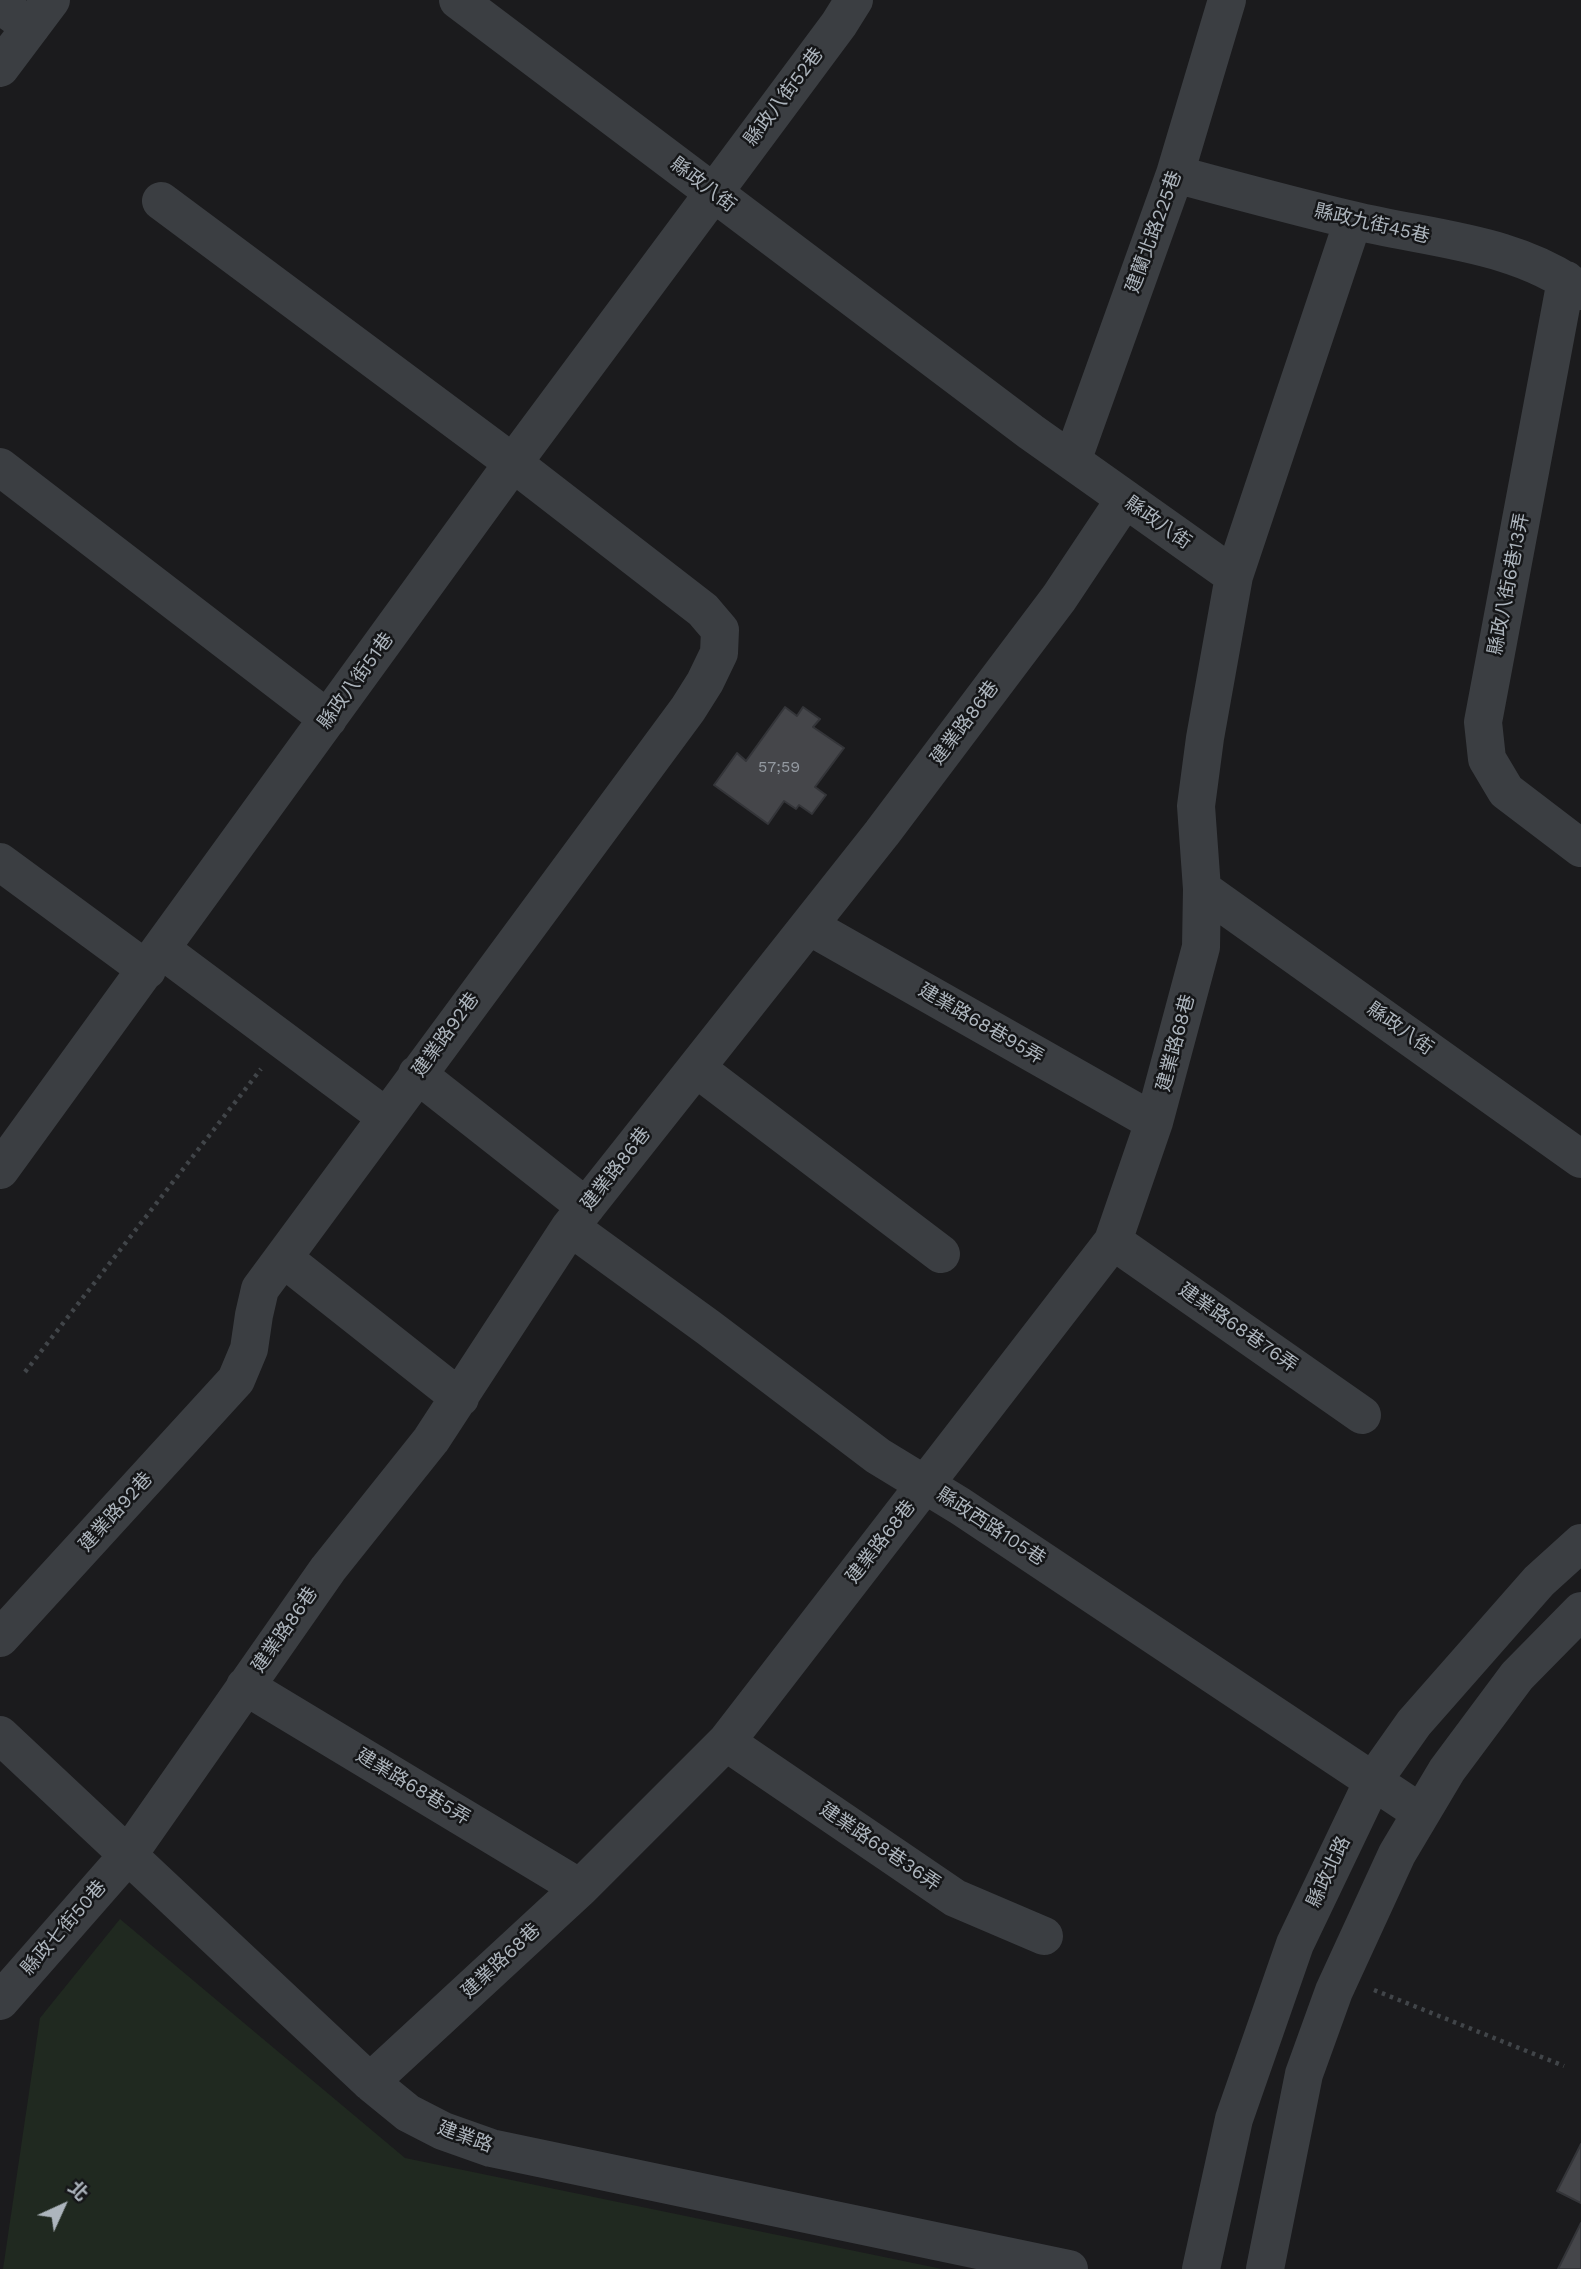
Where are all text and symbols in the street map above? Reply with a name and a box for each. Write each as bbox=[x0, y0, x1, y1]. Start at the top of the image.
street label: 縣政八街52巷 bbox=[740, 43, 828, 151]
street label: 縣政八街 bbox=[666, 153, 740, 217]
street label: 建蘭北路225巷 bbox=[1121, 168, 1187, 296]
street label: 縣政九街45巷 bbox=[1312, 200, 1432, 248]
street label: 縣政八街 bbox=[1120, 492, 1196, 554]
street label: 縣政八街6巷13弄 bbox=[1484, 511, 1534, 657]
street label: 縣政八街51巷 bbox=[313, 628, 399, 734]
street label: 建業路86巷 bbox=[926, 677, 1004, 769]
house number: 57;59 bbox=[758, 757, 800, 777]
street label: 建業路68巷95弄 bbox=[914, 979, 1048, 1069]
street label: 建業路92巷 bbox=[408, 988, 484, 1082]
street label: 建業路68巷 bbox=[1152, 992, 1200, 1094]
street label: 縣政八街 bbox=[1362, 998, 1438, 1060]
street label: 建業路86巷 bbox=[576, 1123, 656, 1215]
street label: 建業路68巷76弄 bbox=[1174, 1278, 1302, 1378]
street label: 建業路92巷 bbox=[74, 1468, 158, 1556]
street label: 縣政西路105巷 bbox=[932, 1483, 1050, 1571]
street label: 建業路68巷 bbox=[841, 1496, 921, 1588]
street label: 建業路86巷 bbox=[247, 1583, 323, 1677]
street label: 建業路68巷5弄 bbox=[352, 1744, 474, 1830]
street label: 建業路68巷36弄 bbox=[815, 1798, 945, 1896]
street label: 縣政北路 bbox=[1303, 1833, 1355, 1911]
street label: 縣政七街50巷 bbox=[17, 1876, 111, 1980]
street label: 建業路68巷 bbox=[457, 1919, 545, 2003]
street label: 建業路 bbox=[434, 2117, 496, 2157]
north arrow bbox=[28, 2171, 98, 2241]
text: 北 bbox=[63, 2176, 93, 2206]

